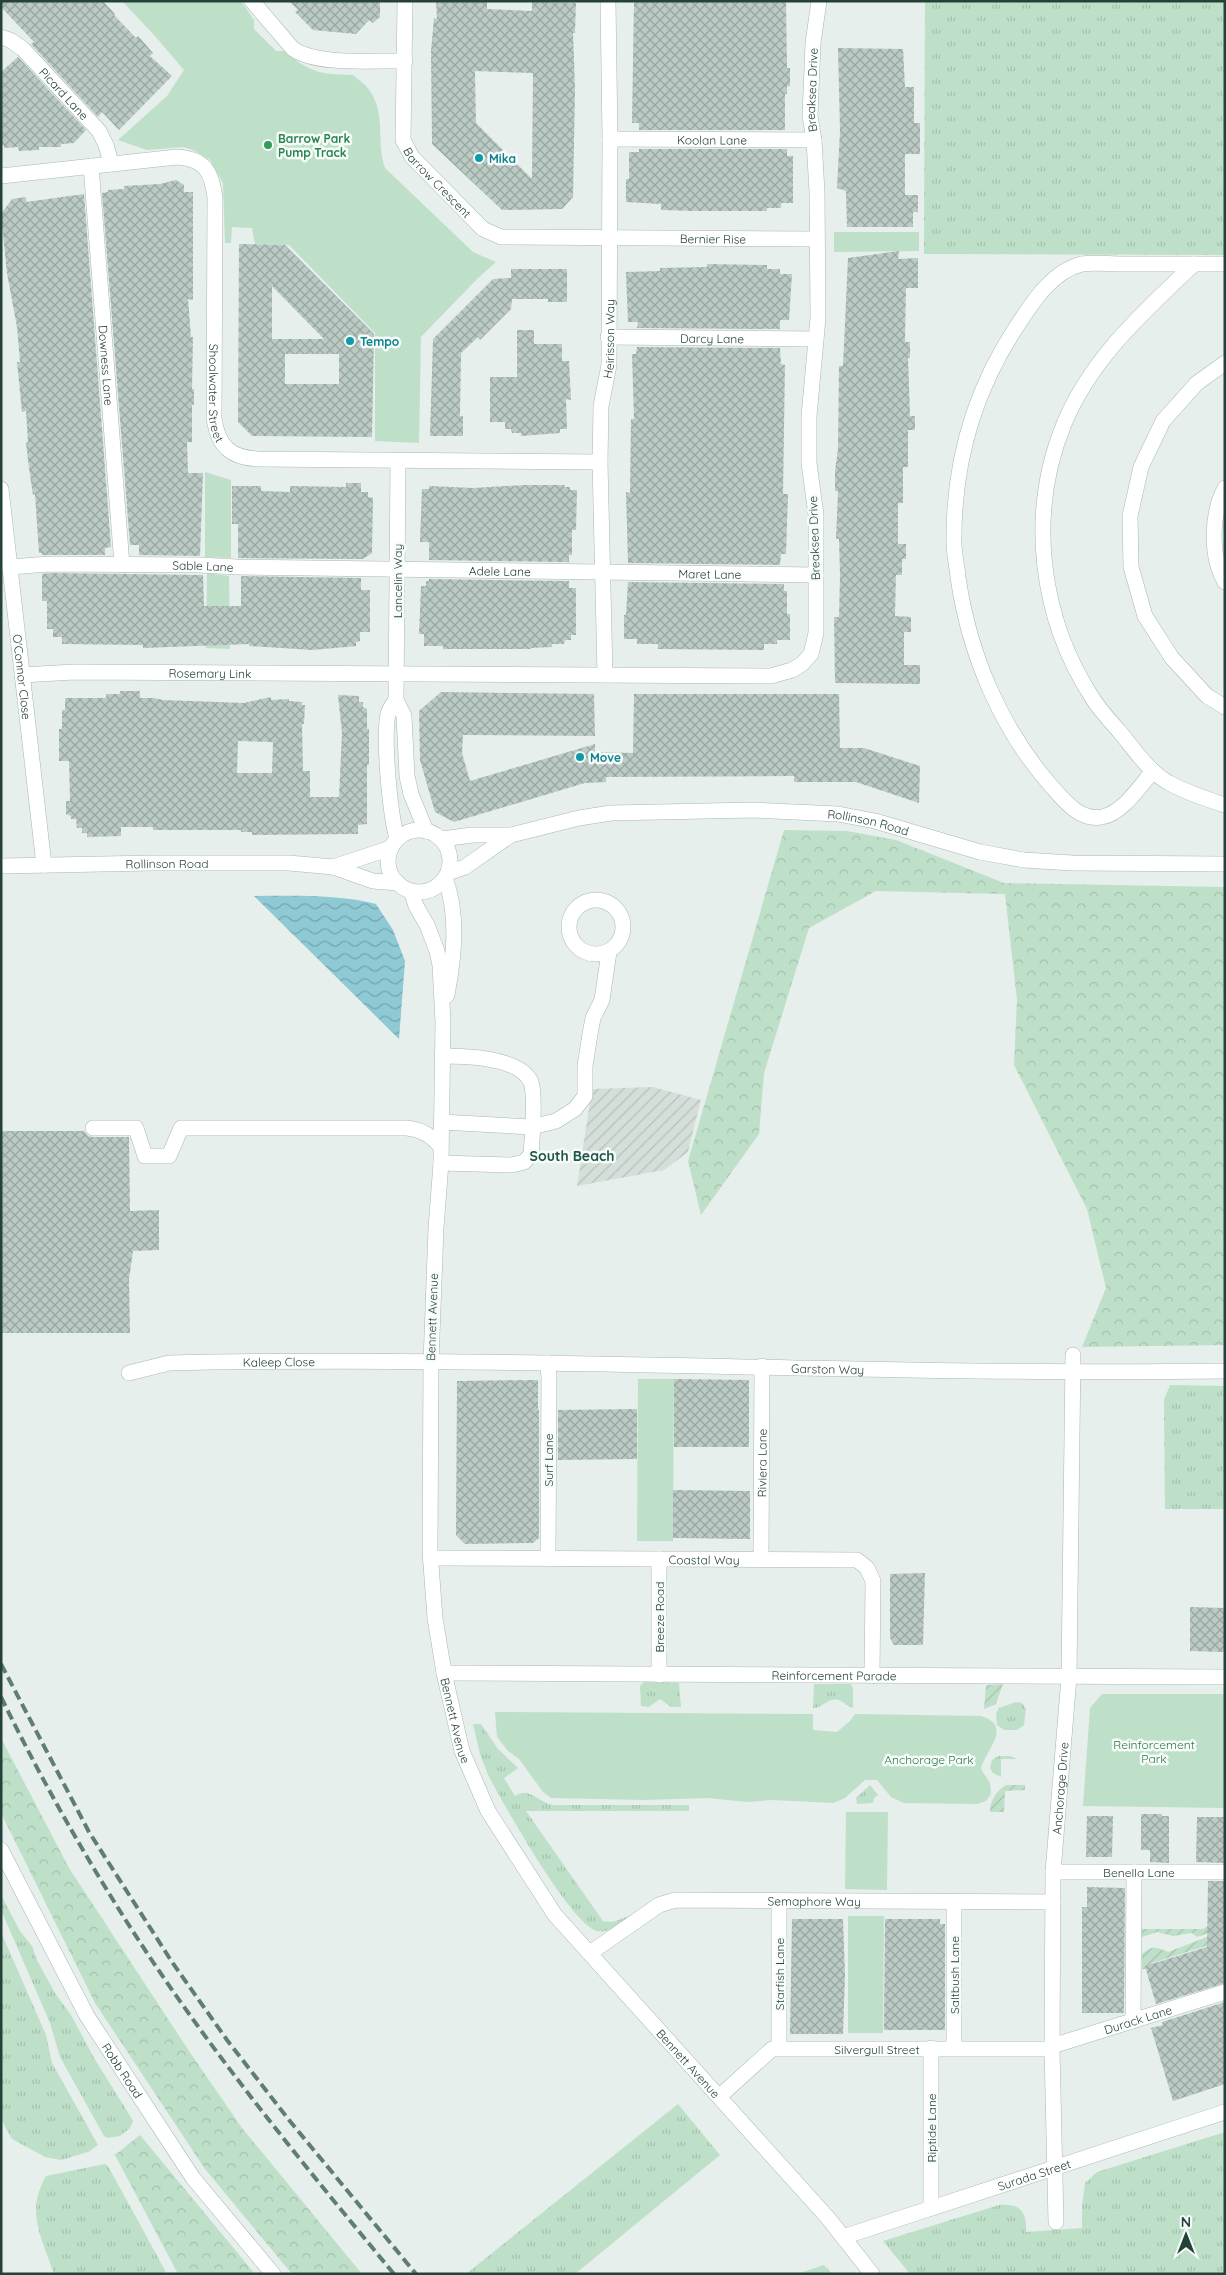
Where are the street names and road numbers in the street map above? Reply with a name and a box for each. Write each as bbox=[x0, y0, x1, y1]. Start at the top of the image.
street label: Breaksea Drive bbox=[802, 47, 820, 133]
street label: Picard Lane bbox=[36, 64, 92, 123]
street label: Koolan Lane bbox=[677, 132, 747, 147]
street label: Barrow Crescent bbox=[401, 144, 475, 221]
street label: Bernier Rise bbox=[680, 231, 746, 246]
street label: Heirisson Way bbox=[599, 299, 617, 380]
street label: Downess Lane bbox=[96, 325, 117, 406]
street label: Darcy Lane bbox=[680, 330, 744, 346]
street label: Shoalwater Street bbox=[206, 344, 228, 445]
street label: Breaksea Drive bbox=[805, 495, 823, 581]
street label: Lancelin Way bbox=[390, 544, 405, 618]
street label: Sable Lane bbox=[172, 557, 234, 574]
street label: Adele Lane bbox=[469, 563, 531, 579]
street label: Maret Lane bbox=[678, 566, 742, 581]
street label: O'Connor Close bbox=[10, 633, 35, 720]
street label: Rosemary Link bbox=[168, 665, 251, 681]
street label: Rollinson Road bbox=[827, 806, 911, 838]
street label: Rollinson Road bbox=[125, 855, 209, 871]
street label: Bennett Avenue bbox=[423, 1273, 441, 1361]
street label: Kaleep Close bbox=[243, 1354, 315, 1369]
street label: Garston Way bbox=[791, 1360, 864, 1377]
street label: Riviera Lane bbox=[754, 1428, 769, 1497]
street label: Surf Lane bbox=[541, 1433, 556, 1487]
street label: Coastal Way bbox=[668, 1552, 740, 1567]
street label: Breeze Road bbox=[652, 1581, 667, 1653]
street label: Reinforcement Parade bbox=[771, 1667, 897, 1683]
street label: Bennett Avenue bbox=[438, 1676, 474, 1766]
street label: Anchorage Drive bbox=[1049, 1741, 1071, 1835]
street label: Benella Lane bbox=[1103, 1865, 1175, 1880]
street label: Semaphore Way bbox=[768, 1893, 861, 1908]
street label: Saltbush Lane bbox=[947, 1936, 962, 2014]
street label: Starfish Lane bbox=[772, 1937, 787, 2010]
street label: Durack Lane bbox=[1102, 2001, 1174, 2037]
street label: Bennett Avenue bbox=[654, 2026, 724, 2101]
street label: Robb Road bbox=[99, 2040, 146, 2101]
street label: Silvergull Street bbox=[834, 2042, 920, 2057]
street label: Riptide Lane bbox=[924, 2093, 939, 2163]
street label: Surada Street bbox=[996, 2156, 1072, 2193]

